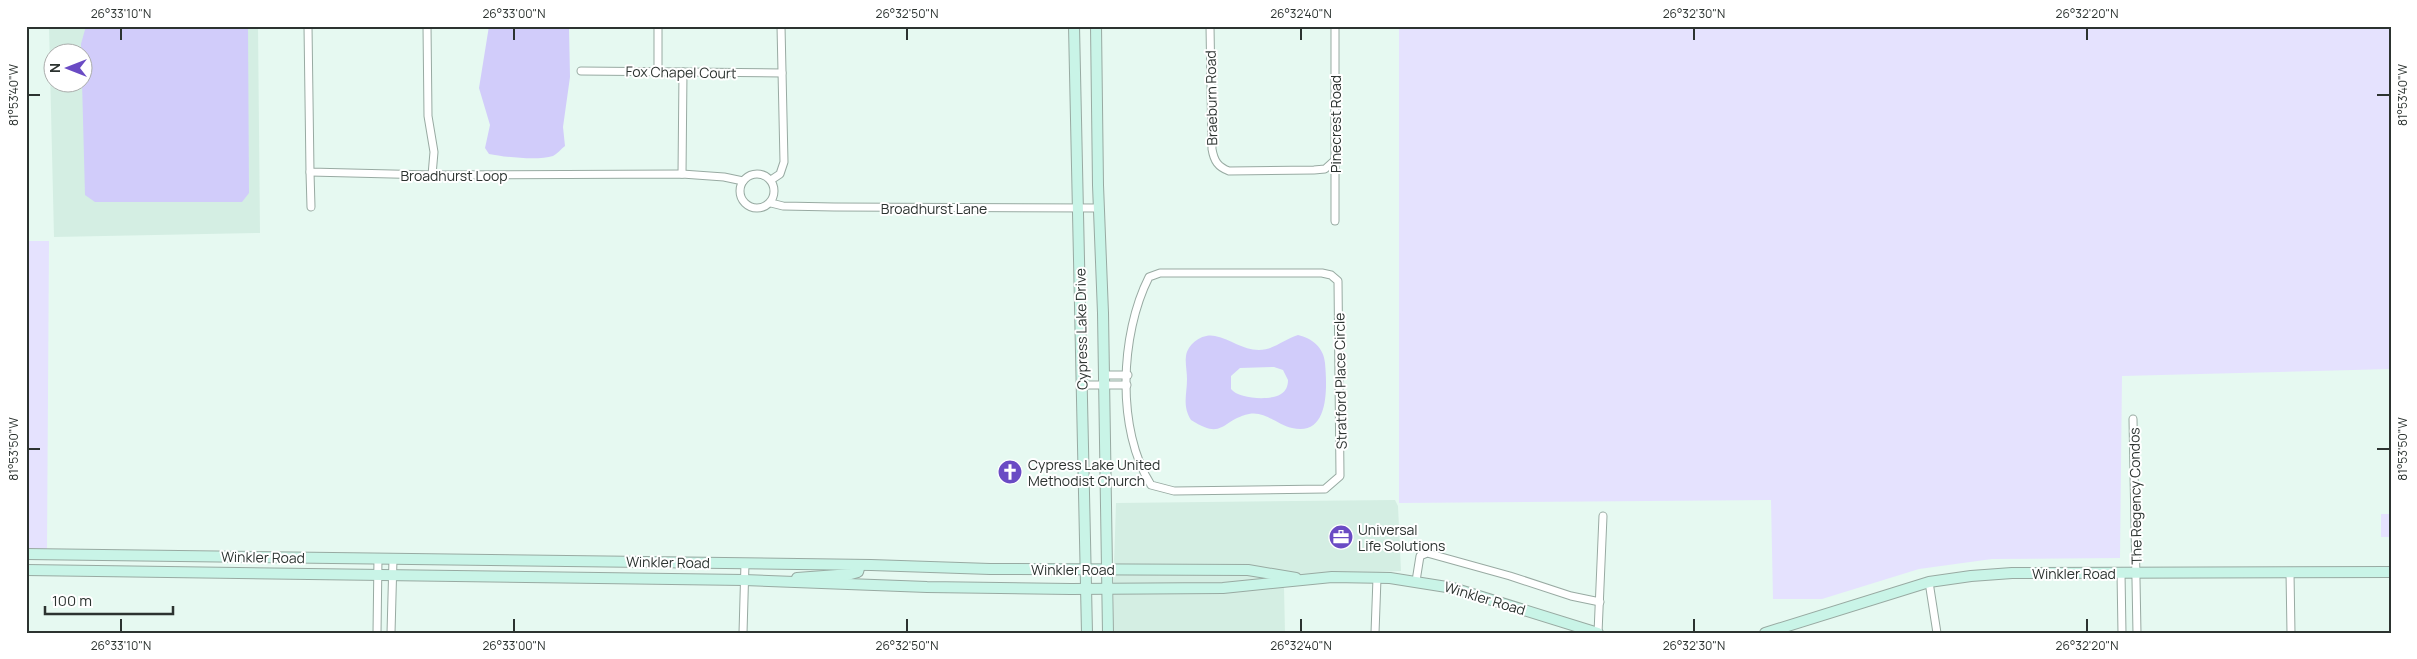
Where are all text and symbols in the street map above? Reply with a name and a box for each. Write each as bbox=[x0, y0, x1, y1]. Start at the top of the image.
text: 26°33'10"N bbox=[91, 5, 151, 22]
text: 26°33'00"N bbox=[482, 5, 546, 22]
text: 26°32'50"N bbox=[876, 5, 938, 22]
text: 26°32'40"N bbox=[1270, 5, 1332, 22]
text: 26°32'30"N bbox=[1663, 5, 1725, 22]
text: 26°32'20"N bbox=[2056, 5, 2118, 22]
north arrow bbox=[42, 42, 92, 92]
street label: Braeburn Road bbox=[1201, 50, 1221, 146]
street label: Fox Chapel Court bbox=[625, 62, 737, 82]
text: 81°53'40"W bbox=[5, 63, 22, 126]
text: N bbox=[45, 63, 64, 73]
text: 81°53'40"W bbox=[2394, 63, 2411, 126]
street label: Pinecrest Road bbox=[1326, 75, 1345, 173]
street label: Broadhurst Loop bbox=[401, 166, 508, 185]
street label: Broadhurst Lane bbox=[881, 199, 987, 218]
street label: Cypress Lake Drive bbox=[1070, 268, 1092, 390]
street label: Stratford Place Circle bbox=[1329, 313, 1351, 449]
text: 81°53'50"W bbox=[5, 417, 22, 481]
text: 81°53'50"W bbox=[2394, 417, 2411, 481]
street label: The Regency Condos bbox=[2124, 427, 2146, 565]
place label: Cypress Lake United Methodist Church bbox=[1028, 455, 1160, 490]
church icon: Cypress Lake United Methodist Church bbox=[997, 459, 1023, 485]
place label: Universal Life Solutions bbox=[1358, 520, 1445, 555]
office icon: Universal Life Solutions bbox=[1328, 524, 1354, 550]
street label: Winkler Road bbox=[221, 547, 305, 567]
street label: Winkler Road bbox=[626, 552, 710, 572]
street label: Winkler Road bbox=[1031, 560, 1115, 579]
street label: Winkler Road bbox=[2032, 564, 2116, 583]
street label: Winkler Road bbox=[1442, 577, 1528, 619]
scale bar bbox=[45, 584, 172, 616]
text: 100 m bbox=[52, 590, 92, 611]
text: 26°33'10"N bbox=[91, 637, 151, 654]
text: 26°33'00"N bbox=[482, 637, 546, 654]
text: 26°32'50"N bbox=[876, 637, 938, 654]
text: 26°32'40"N bbox=[1270, 637, 1332, 654]
text: 26°32'30"N bbox=[1663, 637, 1725, 654]
text: 26°32'20"N bbox=[2056, 637, 2118, 654]

